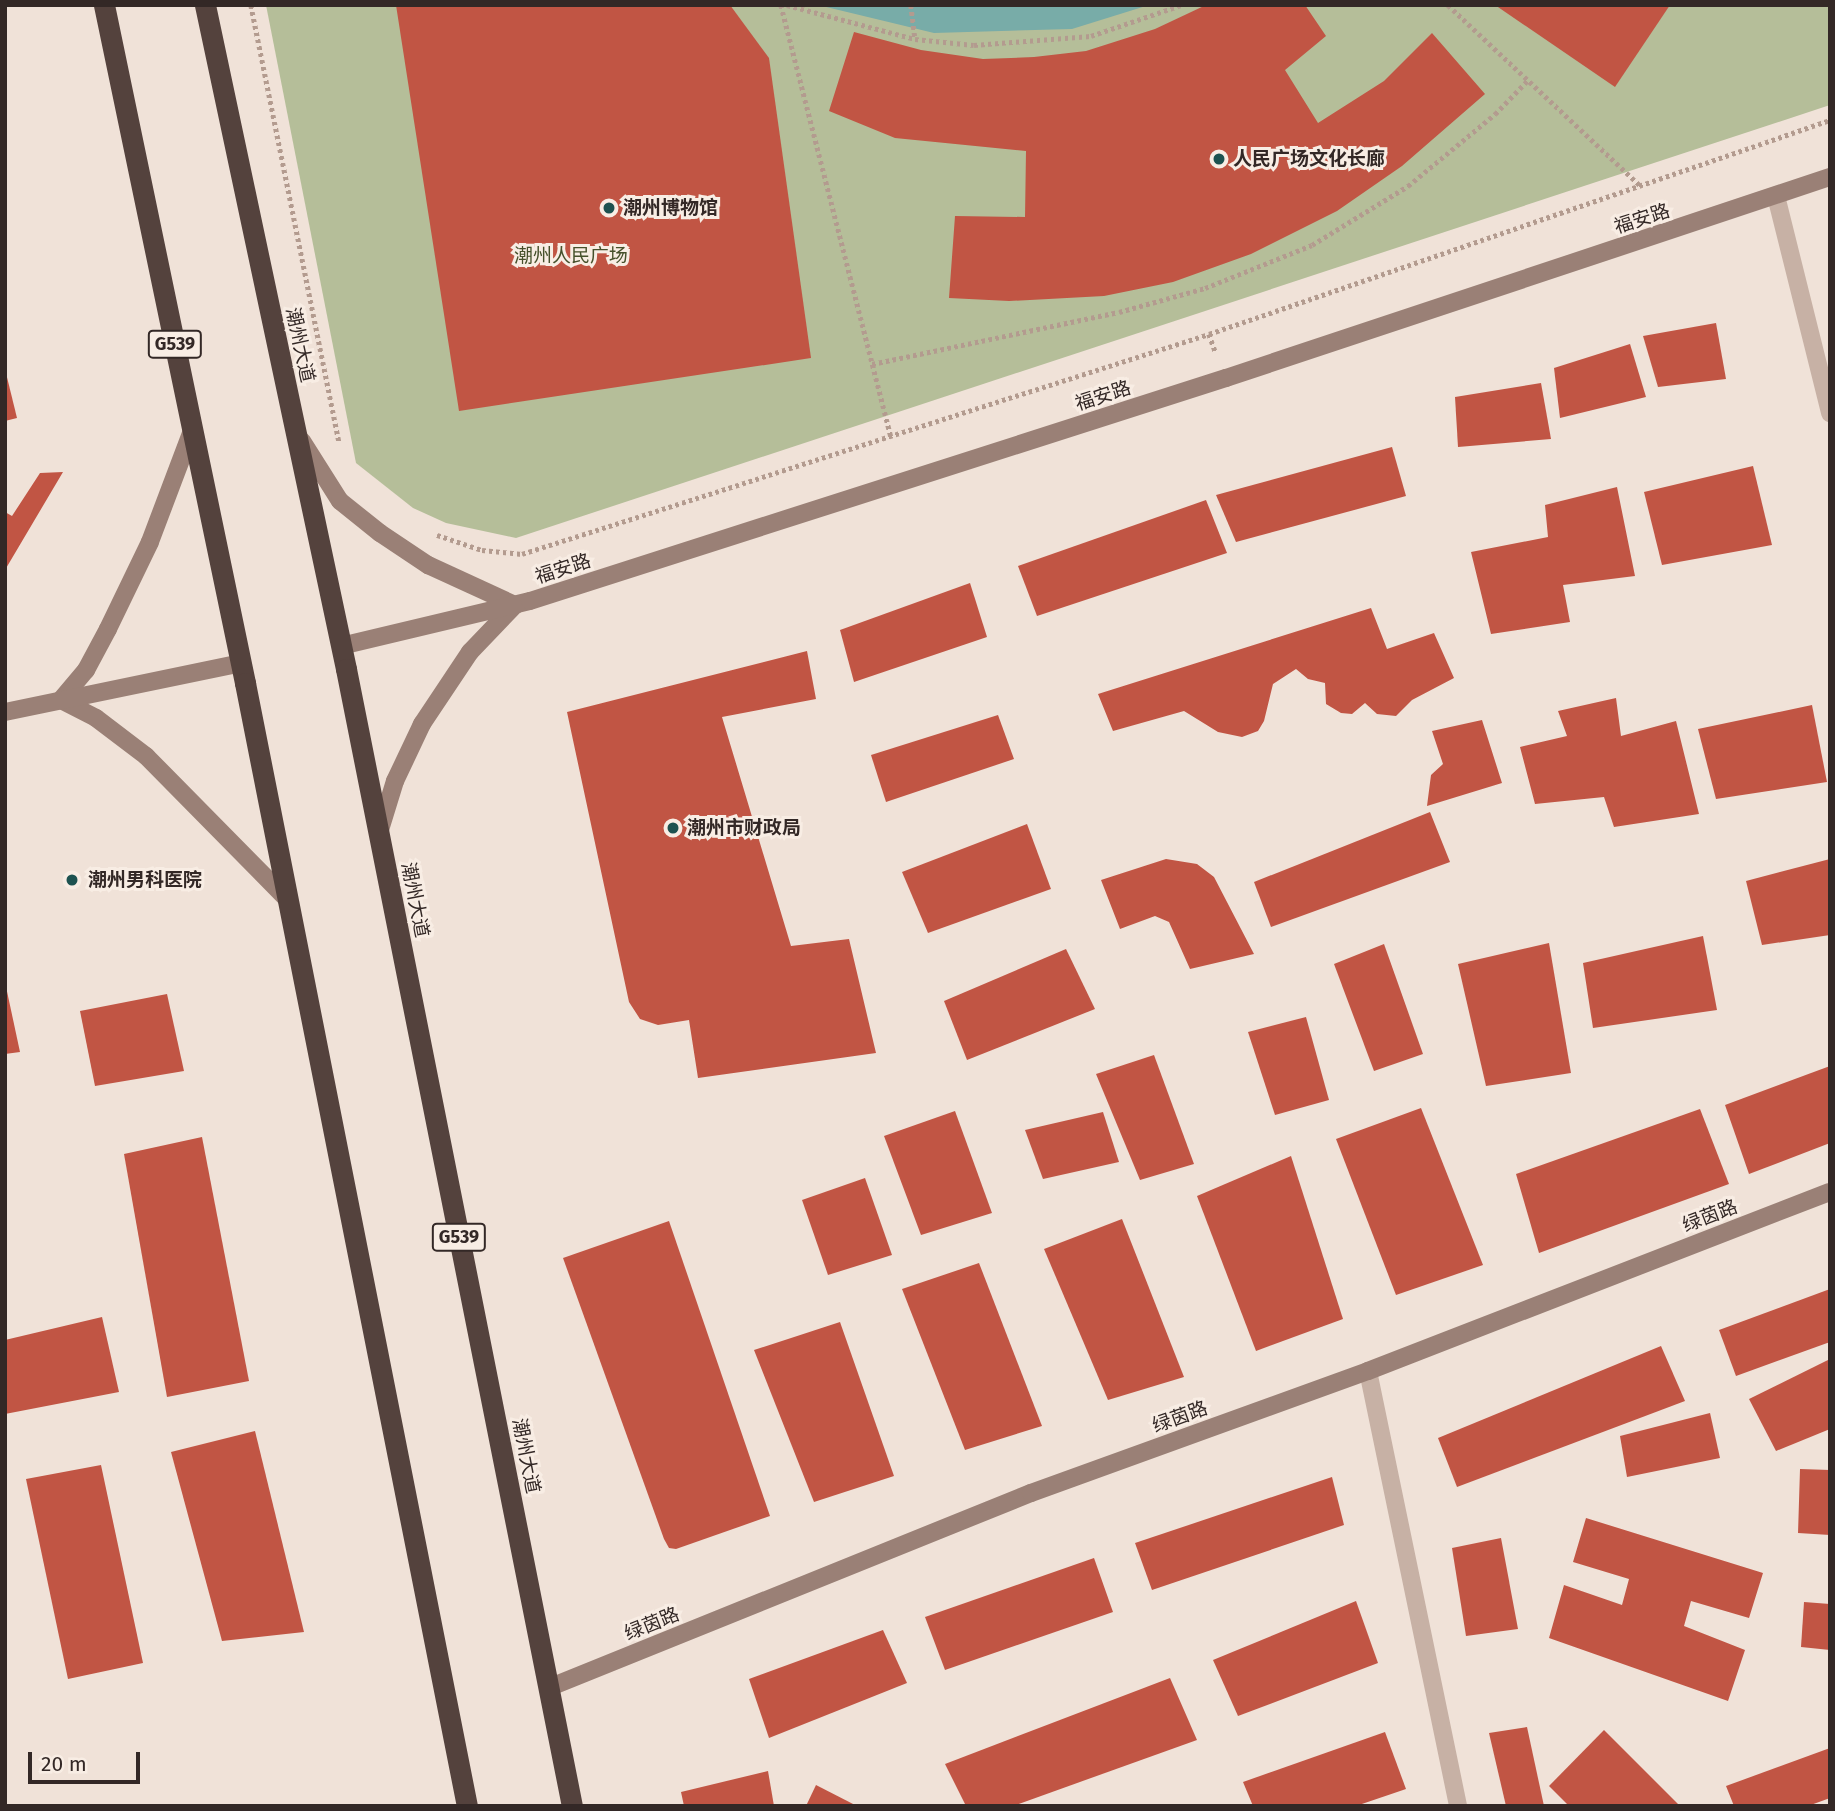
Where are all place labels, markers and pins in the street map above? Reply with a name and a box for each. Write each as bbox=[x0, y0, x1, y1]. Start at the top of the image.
place label: 人民广场文化长廊 bbox=[1233, 148, 1385, 170]
marker: 人民广场文化长廊 bbox=[1211, 151, 1227, 167]
place label: 潮州博物馆 bbox=[623, 197, 718, 219]
marker: 潮州博物馆 bbox=[601, 200, 617, 216]
place label: 潮州市财政局 bbox=[687, 817, 801, 839]
marker: 潮州市财政局 bbox=[665, 820, 681, 836]
place label: 潮州男科医院 bbox=[88, 869, 202, 891]
marker: 潮州男科医院 bbox=[62, 870, 82, 890]

